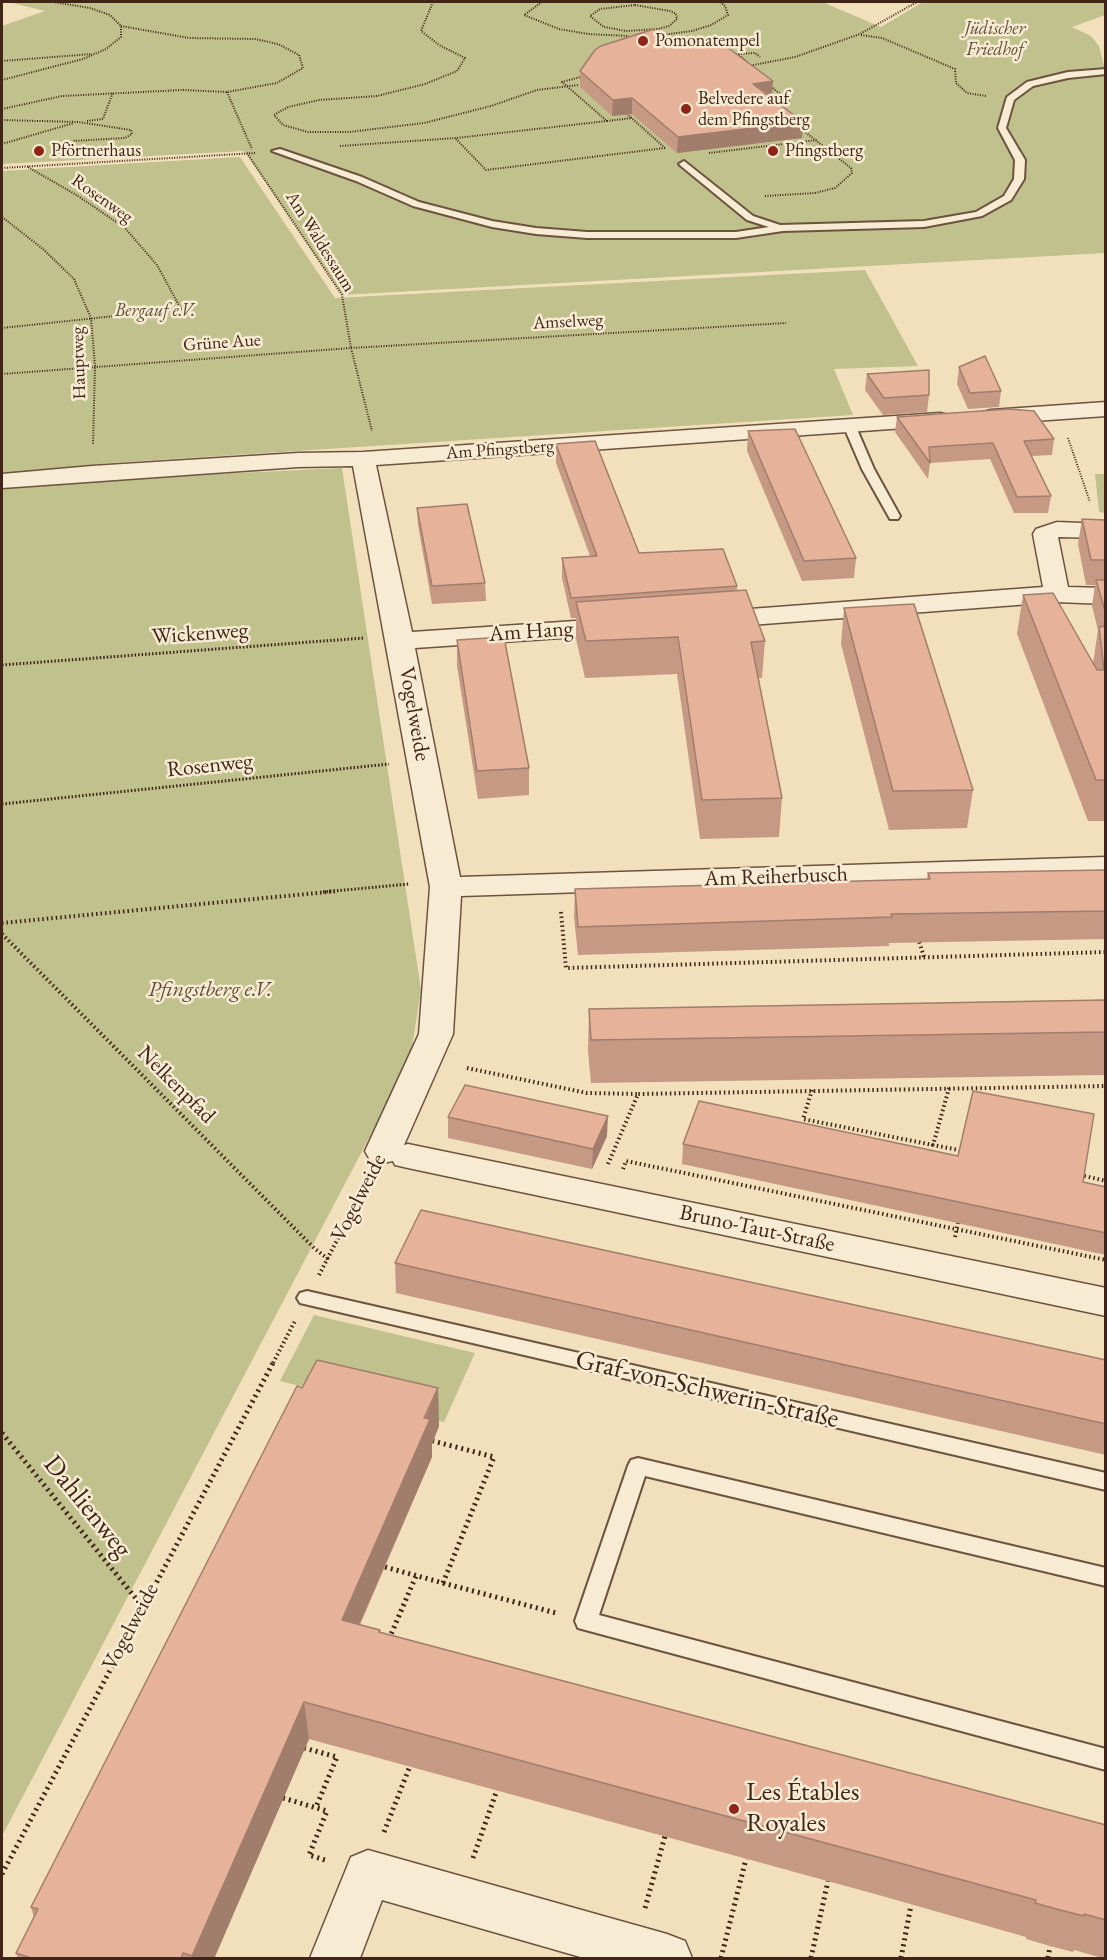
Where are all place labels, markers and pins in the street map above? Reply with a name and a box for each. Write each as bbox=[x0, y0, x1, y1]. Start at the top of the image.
place label: Pomonatempel bbox=[655, 30, 760, 52]
marker: Pomonatempel bbox=[636, 34, 650, 48]
place label: Belvedere auf dem Pfingstberg bbox=[698, 88, 810, 130]
marker: Belvedere auf dem Pfingstberg bbox=[679, 102, 693, 116]
place label: Pförtnerhaus bbox=[51, 140, 141, 162]
place label: Pfingstberg bbox=[785, 140, 863, 162]
marker: Pförtnerhaus bbox=[32, 144, 46, 158]
marker: Pfingstberg bbox=[766, 144, 780, 158]
place label: Les Étables Royales bbox=[746, 1777, 860, 1840]
marker: Les Étables Royales bbox=[727, 1802, 741, 1816]

